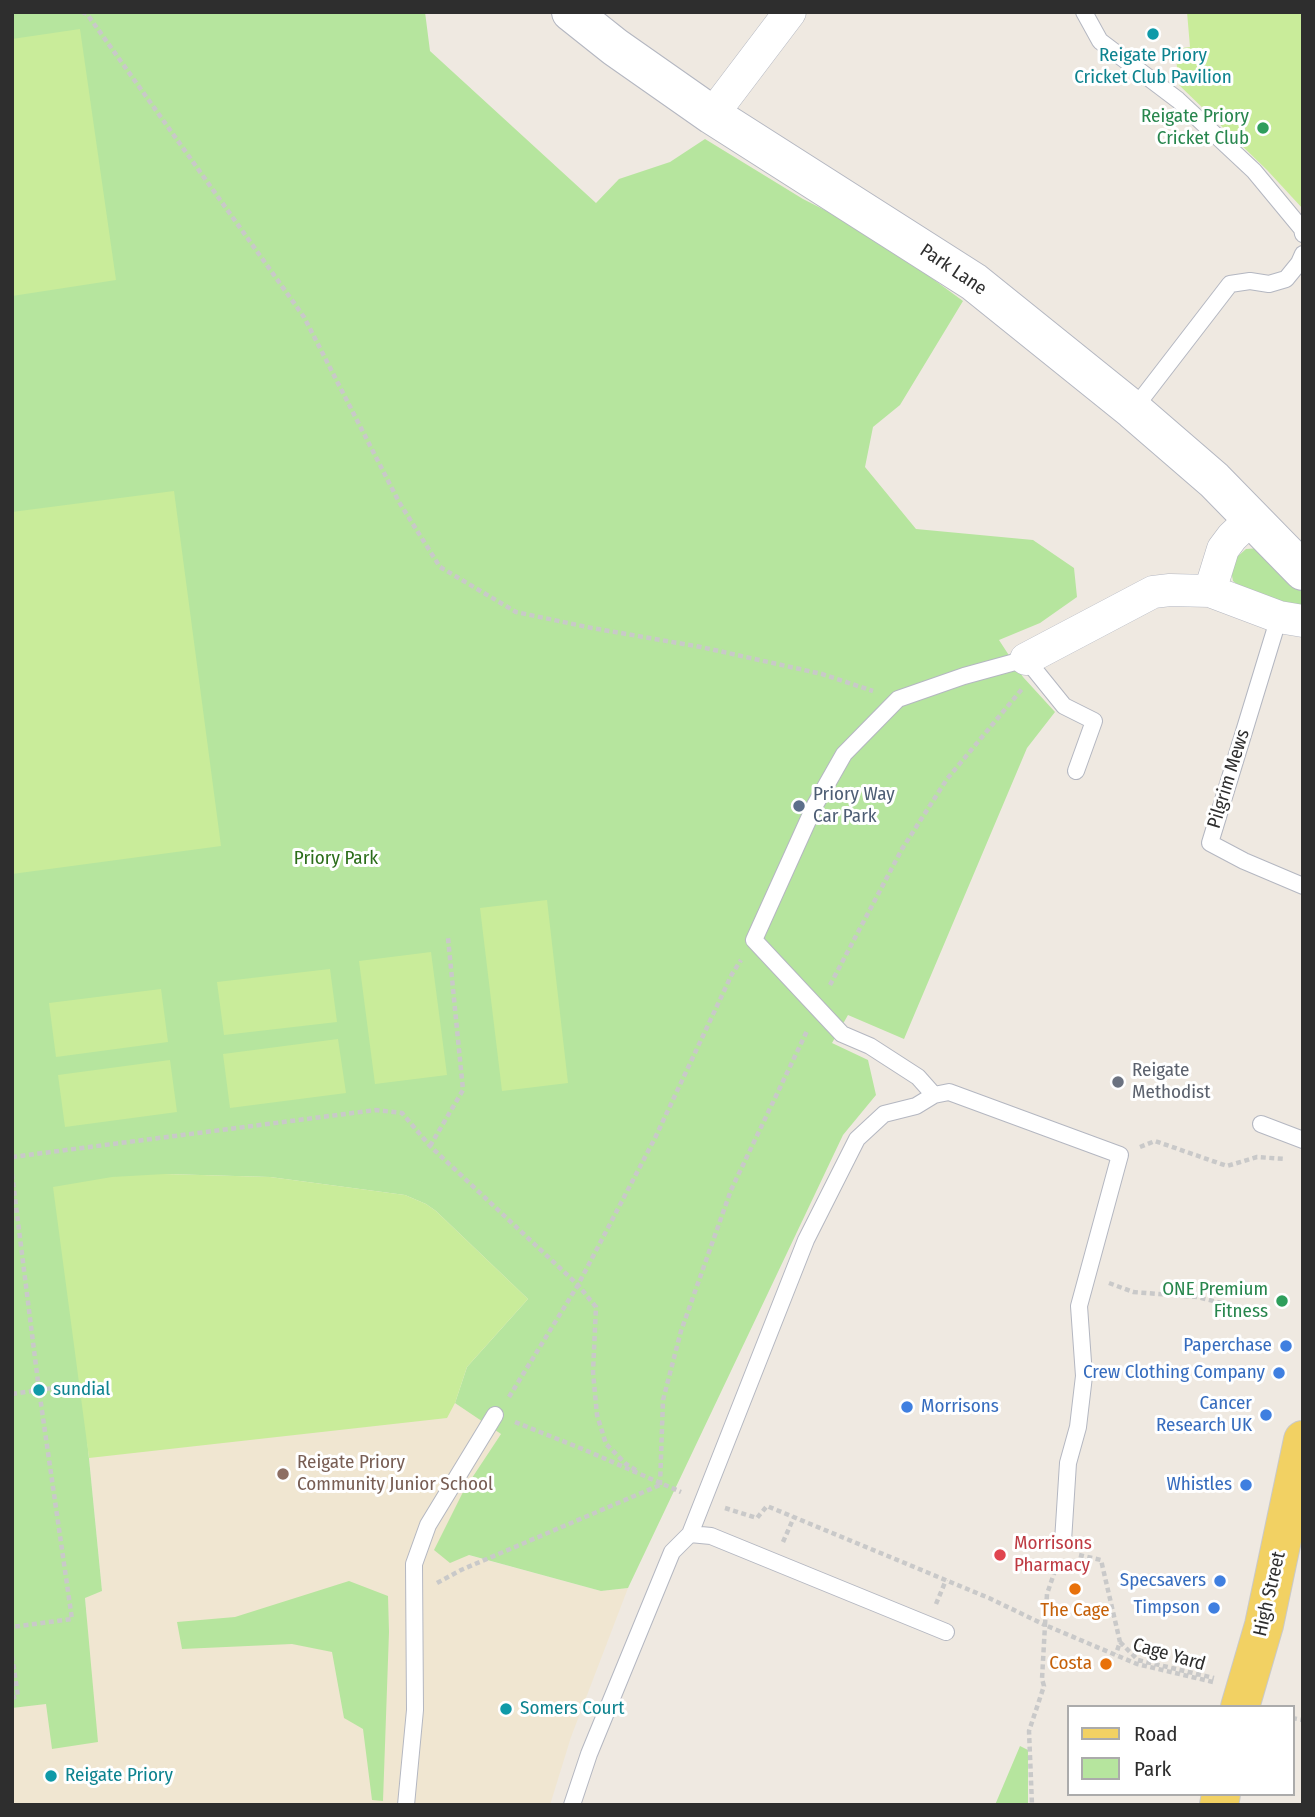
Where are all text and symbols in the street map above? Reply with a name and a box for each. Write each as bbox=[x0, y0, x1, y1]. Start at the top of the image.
marker: Reigate Priory Cricket Club Pavilion bbox=[1145, 26, 1161, 42]
place label: Reigate Priory Cricket Club Pavilion bbox=[1074, 45, 1232, 89]
place label: Reigate Priory Cricket Club bbox=[1141, 106, 1249, 150]
marker: Reigate Priory Cricket Club bbox=[1255, 120, 1271, 136]
street label: Park Lane bbox=[915, 240, 991, 300]
street label: Pilgrim Mews bbox=[1203, 727, 1255, 831]
place label: Priory Way Car Park bbox=[813, 784, 895, 828]
marker: Priory Way Car Park bbox=[791, 798, 807, 814]
park label: Priory Park bbox=[294, 848, 378, 870]
place label: Reigate Methodist bbox=[1132, 1060, 1210, 1104]
marker: Reigate Methodist bbox=[1110, 1074, 1126, 1090]
place label: ONE Premium Fitness bbox=[1162, 1279, 1268, 1323]
marker: ONE Premium Fitness bbox=[1274, 1293, 1290, 1309]
place label: Paperchase bbox=[1183, 1335, 1272, 1357]
marker: Paperchase bbox=[1278, 1338, 1294, 1354]
place label: Crew Clothing Company bbox=[1083, 1362, 1265, 1384]
marker: Crew Clothing Company bbox=[1271, 1365, 1287, 1381]
place label: sundial bbox=[53, 1379, 110, 1401]
marker: sundial bbox=[31, 1382, 47, 1398]
place label: Cancer Research UK bbox=[1156, 1393, 1252, 1437]
place label: Morrisons bbox=[921, 1396, 999, 1418]
marker: Morrisons bbox=[899, 1399, 915, 1415]
marker: Cancer Research UK bbox=[1258, 1407, 1274, 1423]
place label: Reigate Priory Community Junior School bbox=[297, 1452, 493, 1496]
marker: Reigate Priory Community Junior School bbox=[275, 1466, 291, 1482]
place label: Whistles bbox=[1166, 1474, 1232, 1496]
marker: Whistles bbox=[1238, 1477, 1254, 1493]
place label: Morrisons Pharmacy bbox=[1014, 1533, 1092, 1577]
marker: Morrisons Pharmacy bbox=[992, 1547, 1008, 1563]
street label: High Street bbox=[1249, 1549, 1291, 1639]
place label: Specsavers bbox=[1120, 1570, 1206, 1592]
marker: Specsavers bbox=[1212, 1573, 1228, 1589]
marker: The Cage bbox=[1067, 1581, 1083, 1597]
place label: Timpson bbox=[1134, 1597, 1200, 1619]
place label: The Cage bbox=[1040, 1600, 1110, 1622]
marker: Timpson bbox=[1206, 1600, 1222, 1616]
street label: Cage Yard bbox=[1130, 1634, 1208, 1676]
place label: Costa bbox=[1049, 1653, 1092, 1675]
marker: Costa bbox=[1098, 1656, 1114, 1672]
place label: Somers Court bbox=[520, 1698, 624, 1720]
marker: Somers Court bbox=[498, 1701, 514, 1717]
legend bbox=[1066, 1705, 1294, 1796]
text: Road bbox=[1134, 1721, 1178, 1747]
text: Park bbox=[1134, 1756, 1171, 1782]
place label: Reigate Priory bbox=[65, 1765, 173, 1787]
marker: Reigate Priory bbox=[43, 1768, 59, 1784]

